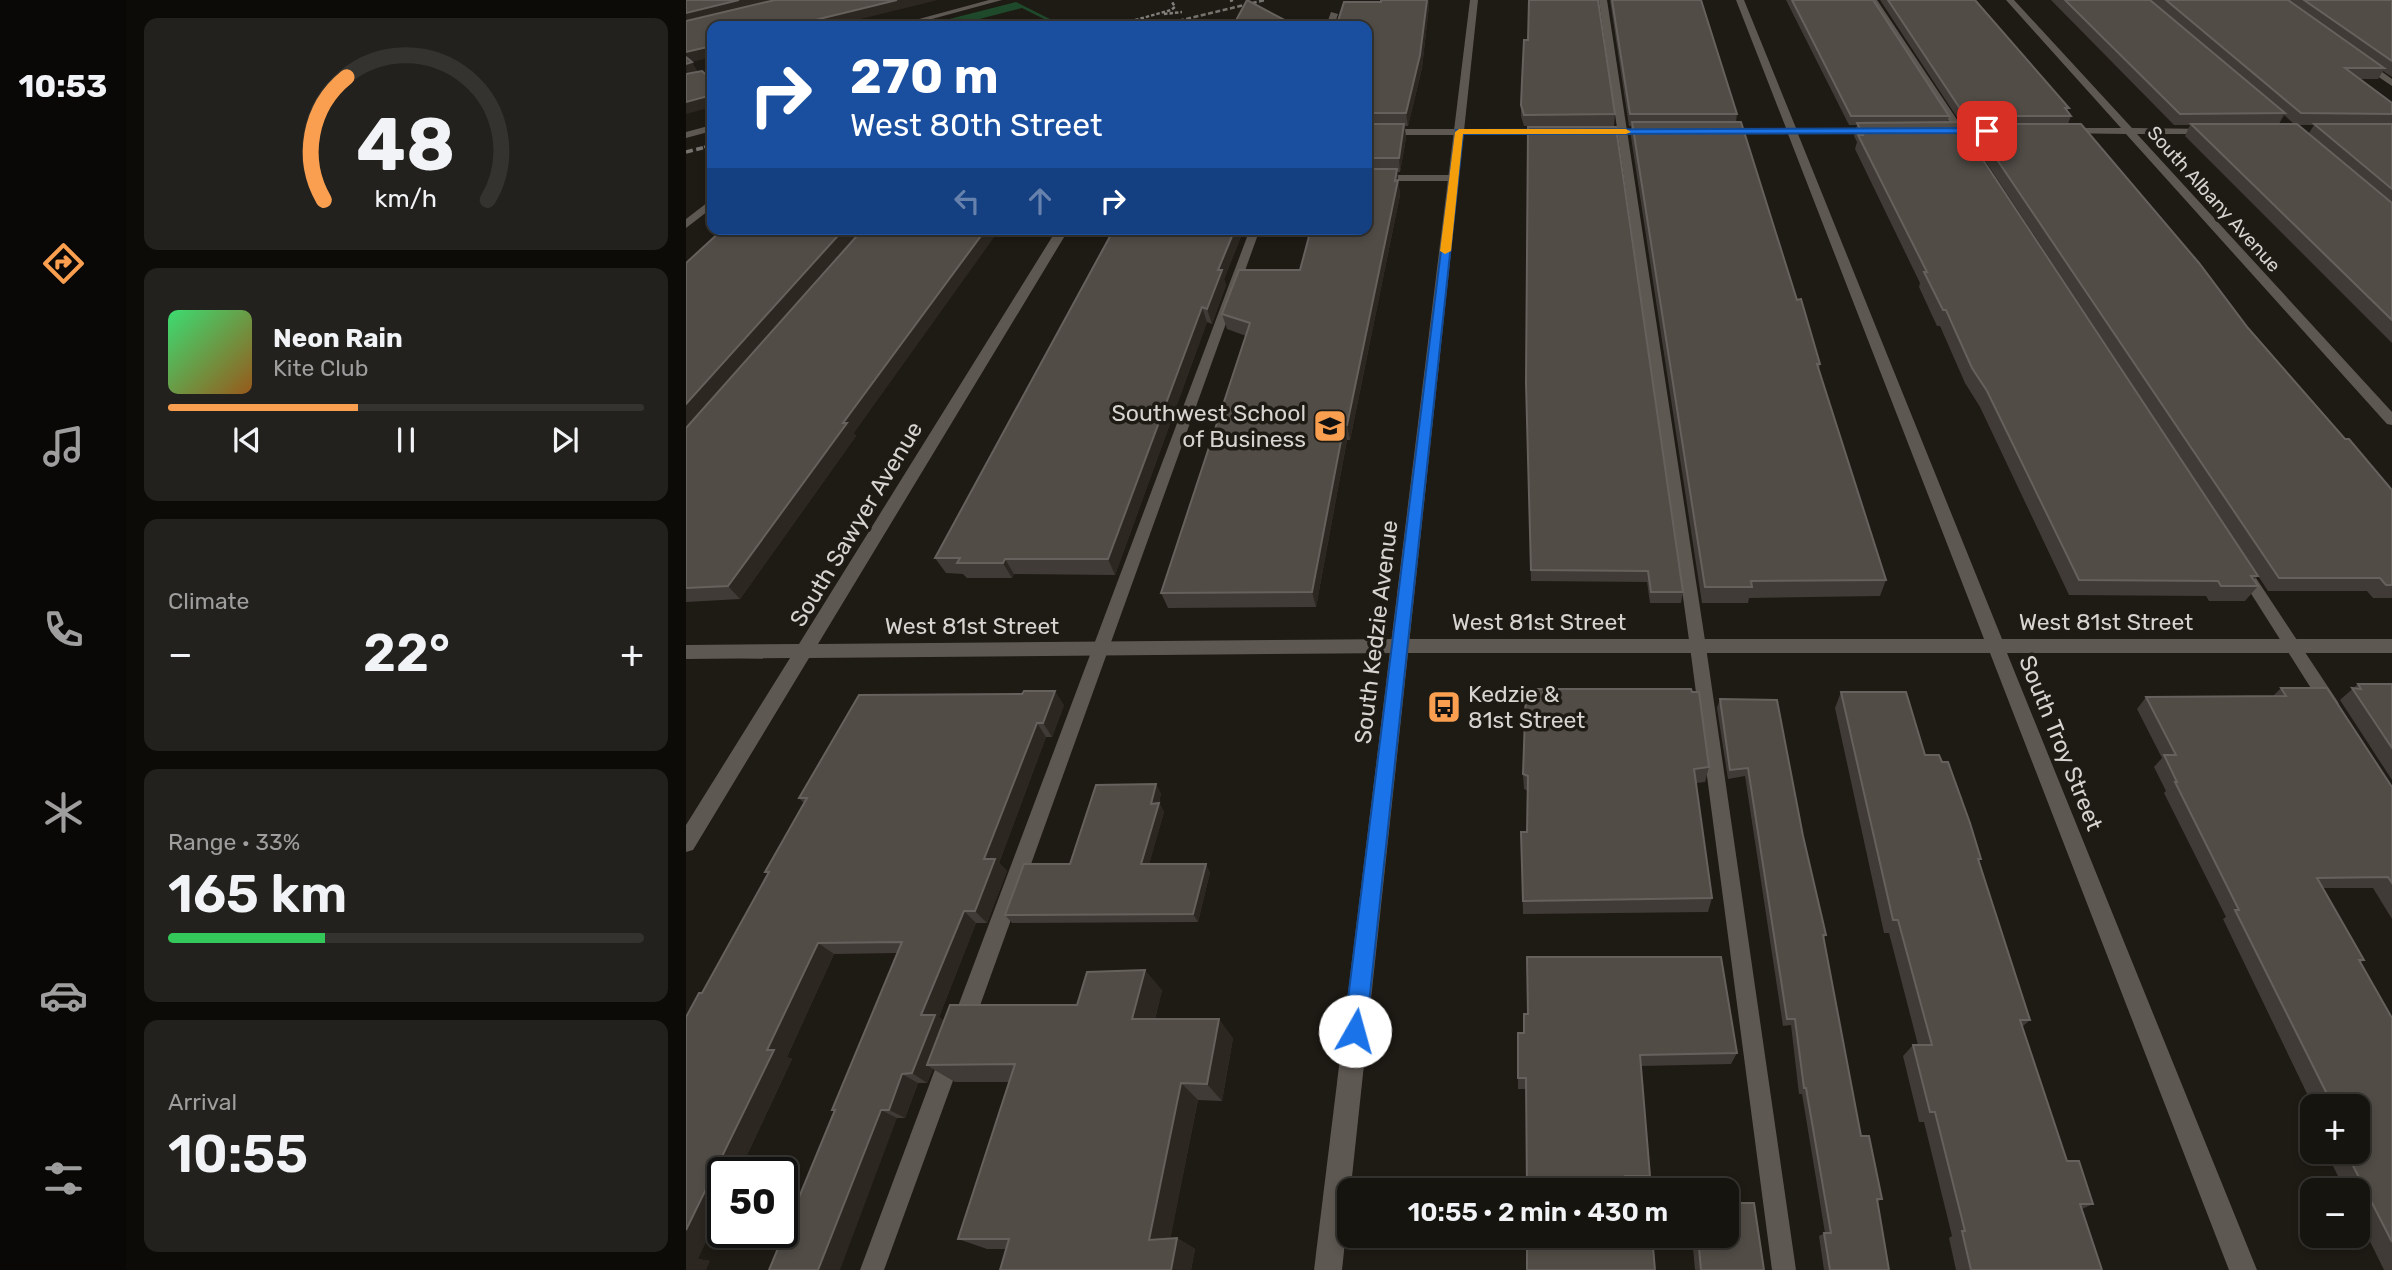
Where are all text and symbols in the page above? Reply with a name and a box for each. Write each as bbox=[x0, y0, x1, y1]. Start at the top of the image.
text: 270 m bbox=[850, 47, 999, 105]
icon: right bbox=[735, 49, 826, 140]
text: 10:53 bbox=[19, 67, 107, 105]
pin bbox=[1957, 101, 2017, 161]
text: 48 bbox=[356, 103, 456, 189]
text: West 80th Street bbox=[850, 106, 1103, 144]
icon: arrive bbox=[1968, 112, 2006, 150]
street label: South Albany Avenue bbox=[2142, 121, 2286, 277]
icon: left bbox=[948, 182, 986, 220]
icon: ahead bbox=[1021, 182, 1059, 220]
icon: right bbox=[1094, 182, 1132, 220]
text: km/h bbox=[375, 184, 437, 213]
icon: directions bbox=[39, 239, 88, 288]
text: Neon Rain bbox=[273, 323, 403, 354]
text: Kite Club bbox=[273, 354, 368, 382]
place label: Southwest School of Business bbox=[1111, 399, 1306, 453]
school or university icon: Southwest School of Business bbox=[1311, 407, 1349, 445]
street label: South Sawyer Avenue bbox=[784, 416, 928, 632]
icon: previous bbox=[228, 421, 266, 459]
icon: pause bbox=[387, 421, 425, 459]
icon: next bbox=[546, 421, 584, 459]
icon: music bbox=[39, 422, 88, 471]
street label: South Kedzie Avenue bbox=[1348, 518, 1404, 746]
text: Climate bbox=[168, 587, 249, 615]
icon: phone bbox=[39, 605, 88, 654]
street label: West 81st Street bbox=[1452, 608, 1626, 636]
street label: West 81st Street bbox=[2019, 608, 2193, 636]
street label: West 81st Street bbox=[885, 612, 1059, 640]
text: 22° bbox=[363, 622, 450, 684]
text: − bbox=[168, 631, 193, 677]
text: + bbox=[620, 631, 644, 677]
street label: South Troy Street bbox=[2013, 651, 2109, 835]
place label: Kedzie & 81st Street bbox=[1468, 680, 1585, 734]
bus stop icon: Kedzie & 81st Street bbox=[1425, 688, 1463, 726]
icon: climate bbox=[39, 788, 88, 837]
text: Range · 33% bbox=[168, 828, 300, 856]
text: 165 km bbox=[168, 863, 347, 925]
icon: car bbox=[39, 971, 88, 1020]
position arrow bbox=[1318, 994, 1392, 1068]
text: Arrival bbox=[168, 1088, 237, 1116]
map controls bbox=[2300, 1094, 2370, 1248]
button: + bbox=[2300, 1094, 2370, 1164]
text: 10:55 bbox=[168, 1123, 308, 1185]
icon: filters bbox=[39, 1154, 88, 1203]
speed limit sign: 50 bbox=[707, 1157, 798, 1248]
button: − bbox=[2300, 1178, 2370, 1248]
text: 10:55 · 2 min · 430 m bbox=[1408, 1197, 1668, 1228]

